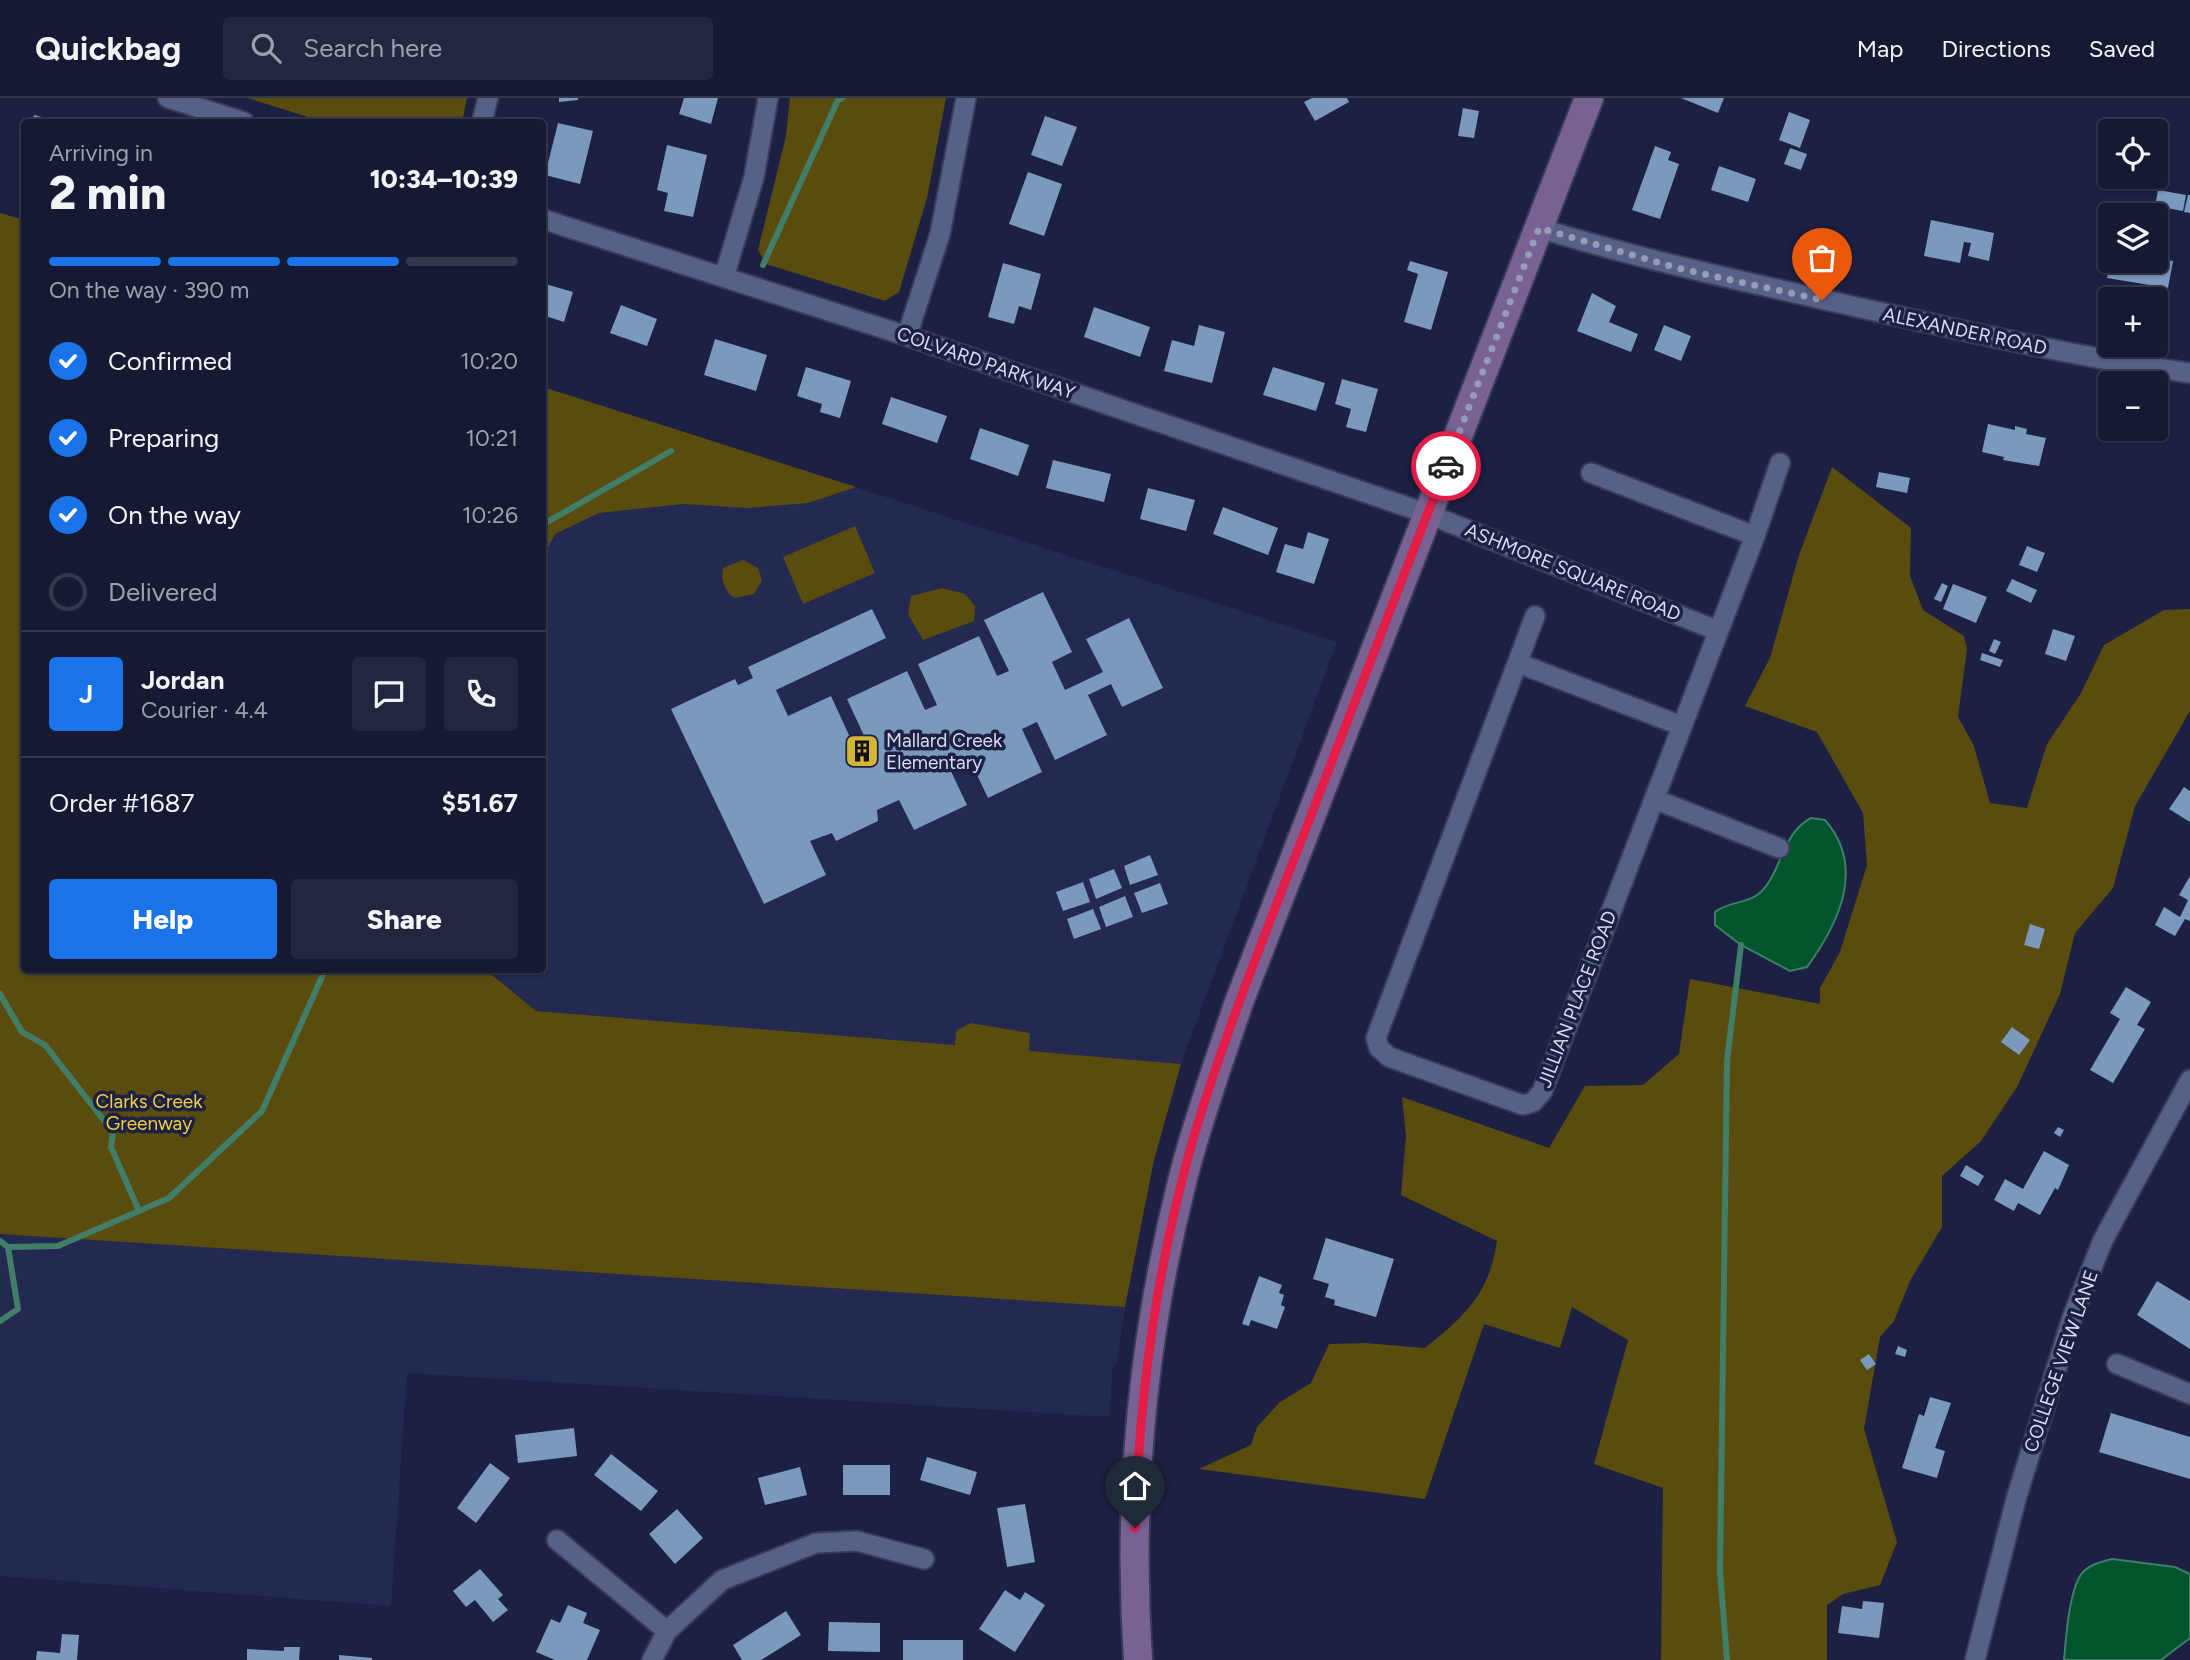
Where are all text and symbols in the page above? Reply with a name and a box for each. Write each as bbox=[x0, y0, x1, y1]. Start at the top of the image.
search box bbox=[223, 17, 713, 80]
text: Quickbag bbox=[35, 29, 181, 68]
icon: search bbox=[247, 29, 285, 67]
text: Search here bbox=[303, 32, 442, 64]
text: Map bbox=[1857, 34, 1903, 63]
text: Directions bbox=[1941, 34, 2051, 63]
text: Saved bbox=[2089, 34, 2155, 63]
map controls bbox=[2098, 119, 2168, 441]
button: locate bbox=[2098, 119, 2168, 189]
text: Arriving in bbox=[49, 139, 153, 167]
text: 10:34–10:39 bbox=[370, 163, 518, 195]
text: 2 min bbox=[49, 165, 166, 221]
button: layers bbox=[2098, 203, 2168, 273]
pin bbox=[1792, 228, 1852, 300]
icon: bag bbox=[1803, 239, 1841, 277]
text: On the way · 390 m bbox=[49, 276, 249, 304]
button: + bbox=[2098, 287, 2168, 357]
street label: ALEXANDER ROAD bbox=[1881, 302, 2049, 360]
street label: COLVARD PARK WAY bbox=[894, 322, 1079, 404]
icon: check bbox=[49, 342, 87, 380]
text: Confirmed bbox=[108, 345, 232, 377]
text: 10:20 bbox=[460, 347, 518, 375]
button: − bbox=[2098, 371, 2168, 441]
icon: check bbox=[49, 419, 87, 457]
text: Preparing bbox=[108, 422, 219, 454]
text: 10:21 bbox=[466, 424, 518, 452]
courier bbox=[1411, 431, 1481, 501]
icon: car bbox=[1427, 447, 1465, 485]
icon: check bbox=[49, 496, 87, 534]
text: On the way bbox=[108, 499, 241, 531]
text: 10:26 bbox=[462, 501, 518, 529]
street label: ASHMORE SQUARE ROAD bbox=[1462, 518, 1684, 626]
text: Delivered bbox=[108, 576, 217, 608]
button: chat bbox=[352, 657, 426, 731]
button: phone bbox=[444, 657, 518, 731]
text: Jordan bbox=[141, 664, 224, 696]
text: J bbox=[79, 678, 93, 710]
text: Courier · 4.4 bbox=[141, 696, 268, 724]
place label: Mallard Creek Elementary bbox=[886, 729, 1003, 774]
building icon: Mallard Creek Elementary bbox=[843, 732, 881, 770]
text: Order #1687 bbox=[49, 787, 194, 819]
text: $51.67 bbox=[442, 787, 518, 819]
button: Help bbox=[49, 879, 277, 959]
button: Share bbox=[291, 879, 518, 959]
street label: JILLIAN PLACE ROAD bbox=[1533, 907, 1621, 1091]
park label: Clarks Creek Greenway bbox=[96, 1090, 203, 1135]
street label: COLLEGE VIEW LANE bbox=[2019, 1267, 2103, 1455]
pin bbox=[1105, 1456, 1165, 1528]
icon: home bbox=[1116, 1467, 1154, 1505]

